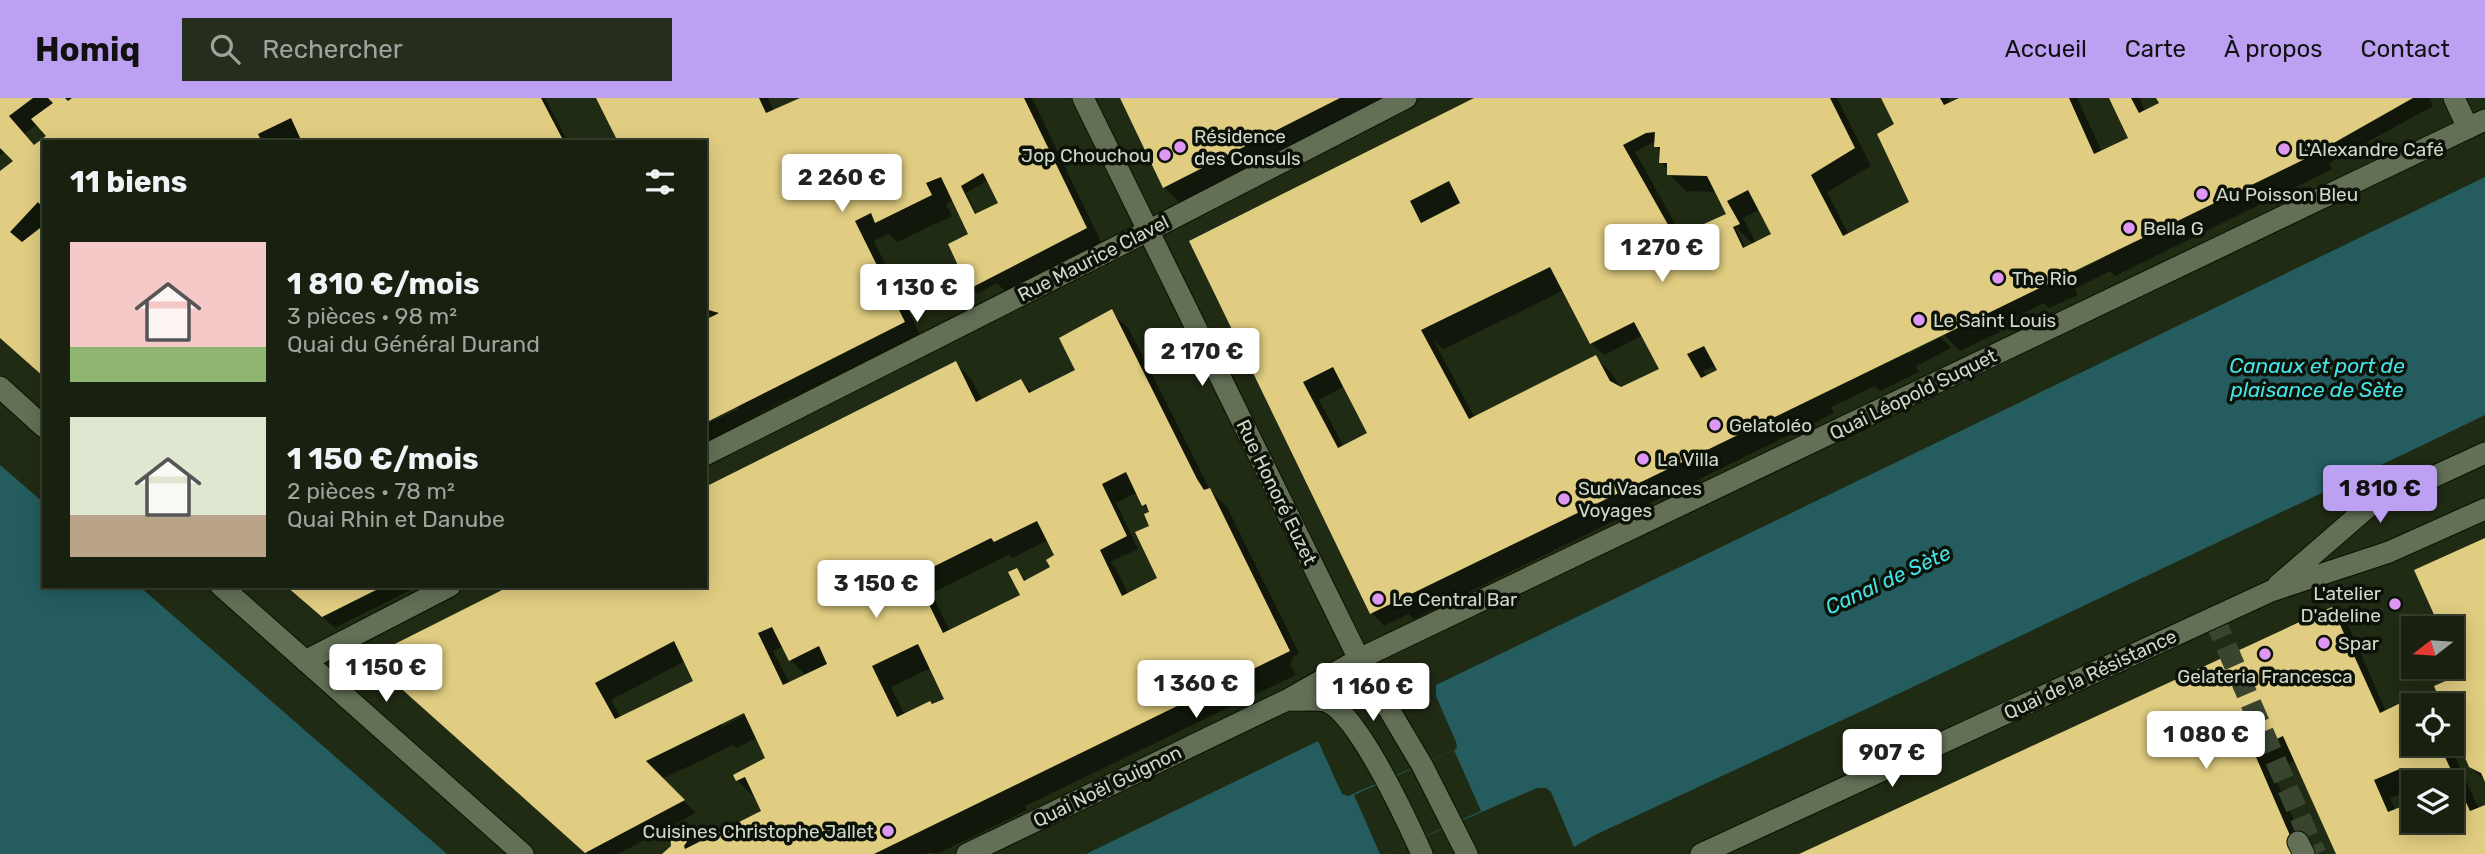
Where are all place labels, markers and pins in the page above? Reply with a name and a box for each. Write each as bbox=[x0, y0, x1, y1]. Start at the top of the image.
place label: Résidence des Consuls bbox=[1194, 125, 1301, 170]
place label: L'Alexandre Café bbox=[2298, 138, 2444, 161]
marker: Résidence des Consuls bbox=[1172, 139, 1188, 155]
marker: L'Alexandre Café bbox=[2276, 141, 2292, 157]
place label: Jop Chouchou bbox=[1021, 144, 1151, 167]
marker: Jop Chouchou bbox=[1157, 147, 1173, 163]
pin: 2 260 € bbox=[777, 155, 907, 214]
place label: Au Poisson Bleu bbox=[2216, 183, 2358, 206]
marker: Au Poisson Bleu bbox=[2194, 186, 2210, 202]
place label: Bella G bbox=[2143, 217, 2204, 240]
marker: Bella G bbox=[2121, 220, 2137, 236]
pin: 1 270 € bbox=[1597, 225, 1727, 284]
pin: 1 130 € bbox=[852, 264, 982, 324]
place label: The Rio bbox=[2012, 267, 2077, 290]
marker: The Rio bbox=[1990, 270, 2006, 286]
place label: Le Saint Louis bbox=[1933, 309, 2056, 332]
marker: Le Saint Louis bbox=[1911, 312, 1927, 328]
pin: 2 170 € bbox=[1137, 328, 1267, 388]
place label: Gelatoléo bbox=[1729, 414, 1812, 437]
marker: Gelatoléo bbox=[1707, 417, 1723, 433]
place label: La Villa bbox=[1657, 448, 1719, 471]
marker: La Villa bbox=[1635, 451, 1651, 467]
pin: 1 810 € bbox=[2315, 466, 2445, 525]
place label: Sud Vacances Voyages bbox=[1578, 477, 1702, 522]
marker: Sud Vacances Voyages bbox=[1556, 491, 1572, 507]
pin: 3 150 € bbox=[811, 560, 941, 620]
place label: L'atelier D'adeline bbox=[2301, 582, 2382, 627]
place label: Le Central Bar bbox=[1392, 588, 1518, 611]
marker: Le Central Bar bbox=[1370, 591, 1386, 607]
marker: L'atelier D'adeline bbox=[2387, 596, 2403, 612]
place label: Spar bbox=[2338, 632, 2380, 655]
marker: Spar bbox=[2316, 635, 2332, 651]
pin: 1 150 € bbox=[321, 644, 451, 704]
marker: Gelateria Francesca bbox=[2257, 646, 2273, 662]
pin: 1 360 € bbox=[1131, 660, 1261, 720]
pin: 1 160 € bbox=[1308, 664, 1438, 723]
place label: Gelateria Francesca bbox=[2177, 665, 2353, 688]
pin: 1 080 € bbox=[2141, 712, 2271, 771]
pin: 907 € bbox=[1843, 730, 1941, 789]
place label: Cuisines Christophe Jallet bbox=[643, 820, 875, 843]
marker: Cuisines Christophe Jallet bbox=[880, 823, 896, 839]

